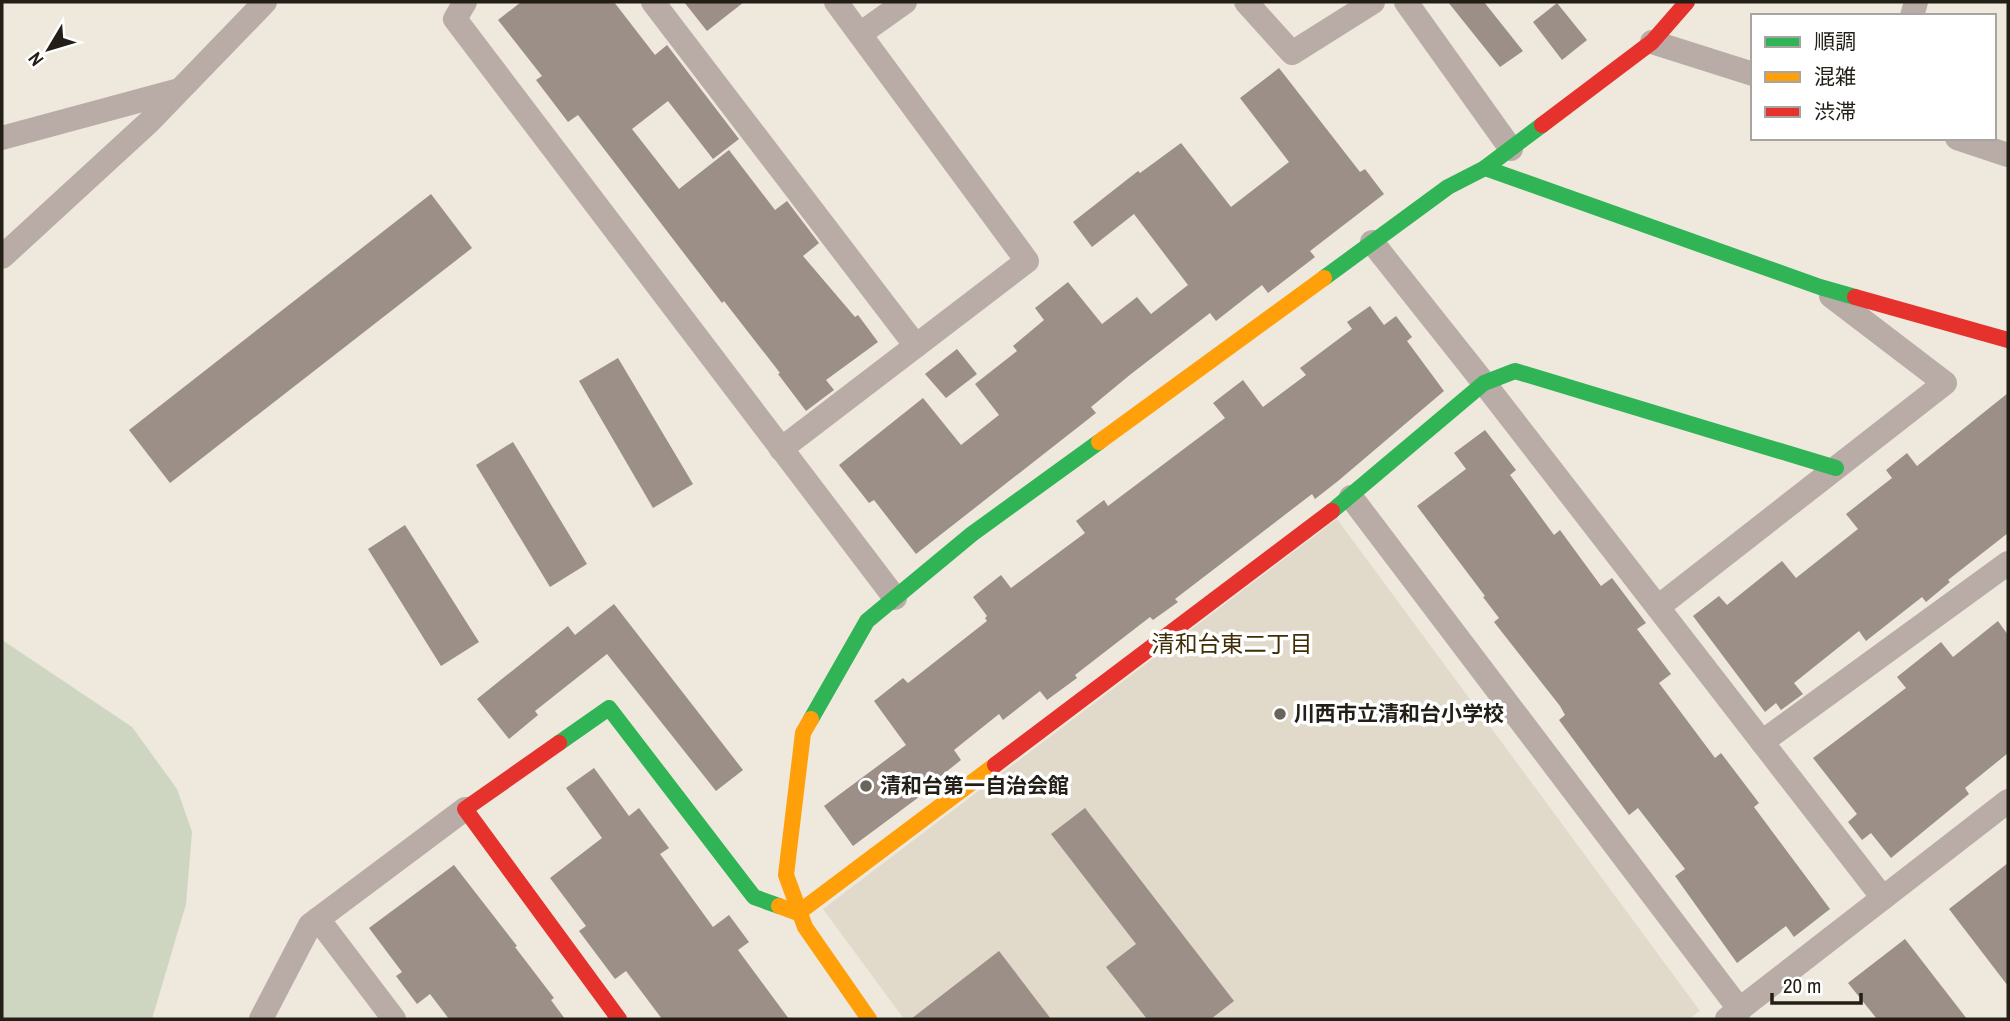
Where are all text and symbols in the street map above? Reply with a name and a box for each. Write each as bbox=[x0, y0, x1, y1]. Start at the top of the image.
north arrow bbox=[14, 14, 84, 84]
legend bbox=[1751, 14, 1996, 140]
text: 順調 bbox=[1814, 27, 1856, 56]
text: N bbox=[22, 47, 49, 72]
text: 混雑 bbox=[1814, 62, 1856, 91]
text: 渋滞 bbox=[1814, 97, 1856, 126]
district label: 清和台東二丁目 bbox=[1152, 628, 1313, 659]
place label: 川西市立清和台小学校 bbox=[1294, 699, 1504, 728]
marker: 川西市立清和台小学校 bbox=[1272, 706, 1288, 722]
place label: 清和台第一自治会館 bbox=[880, 771, 1069, 800]
marker: 清和台第一自治会館 bbox=[858, 778, 874, 794]
scale bar bbox=[1772, 962, 1861, 1006]
text: 20 m bbox=[1783, 971, 1821, 1000]

